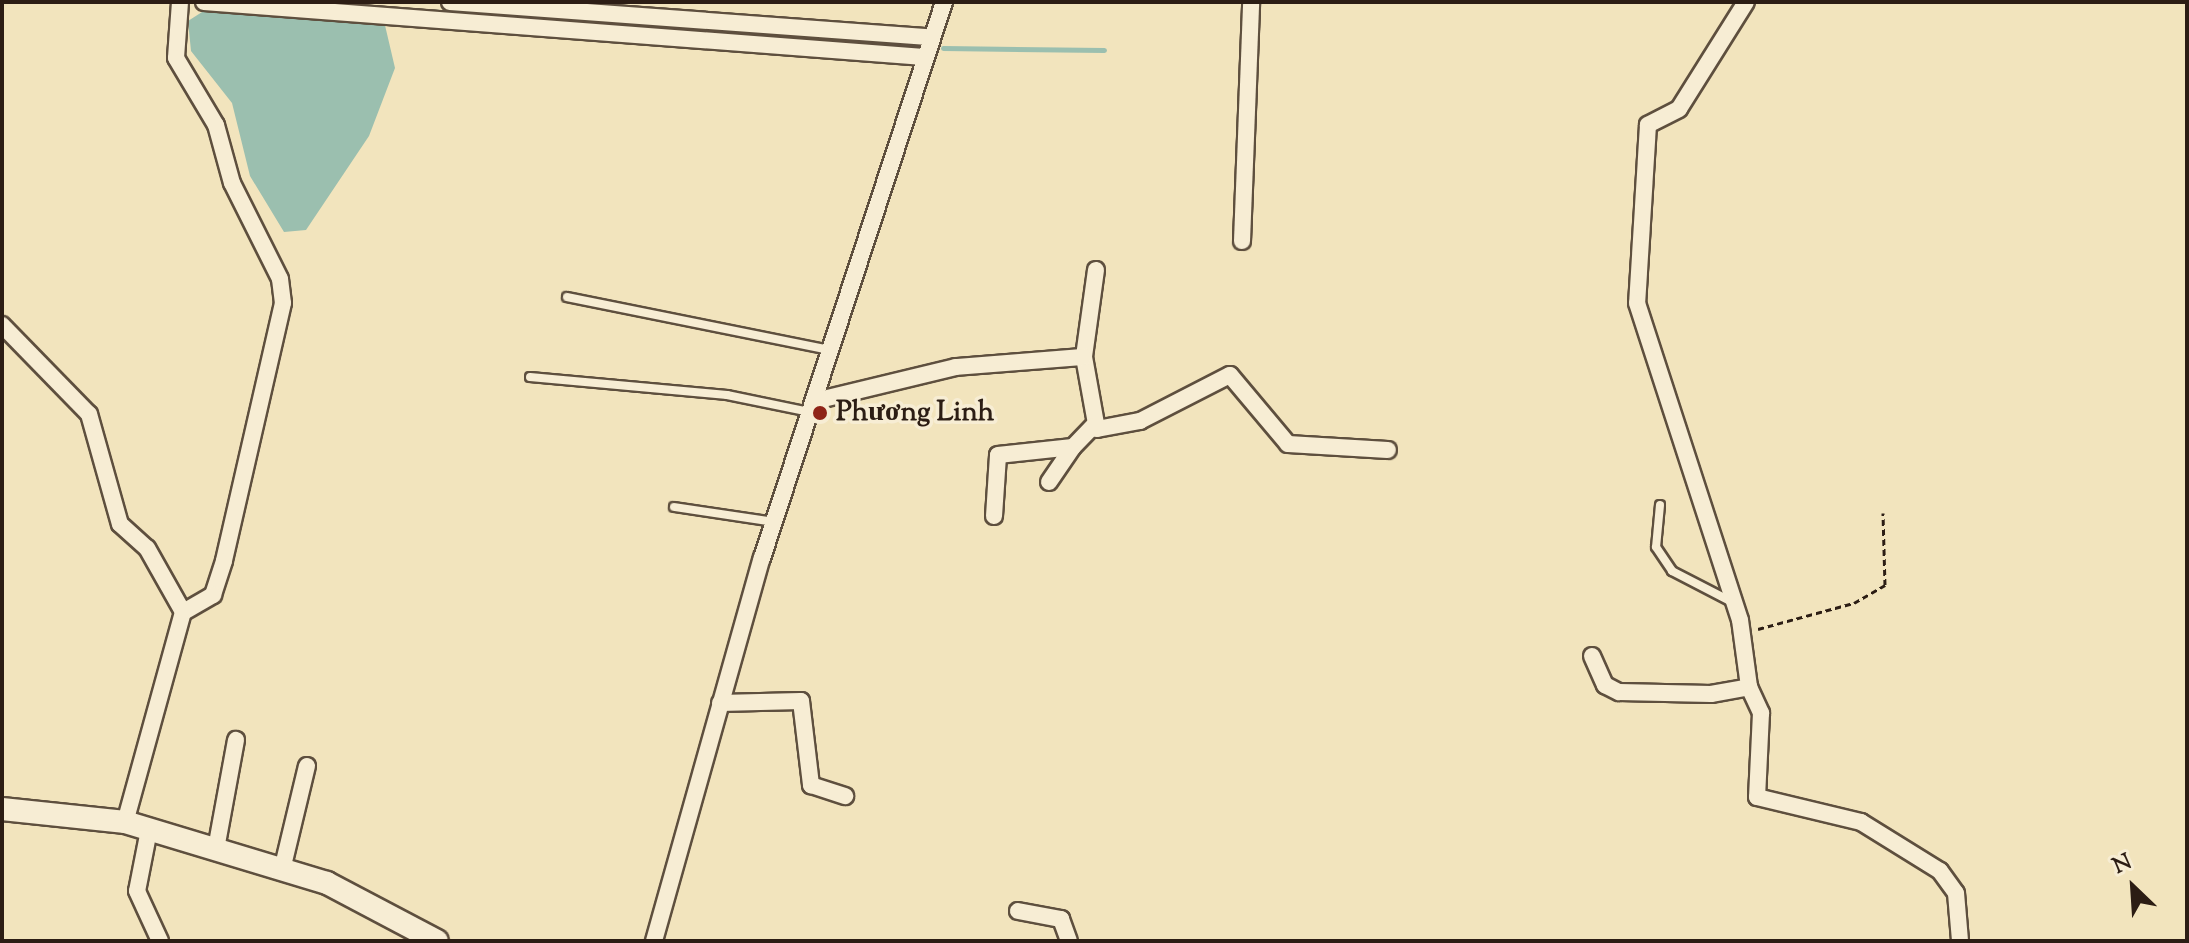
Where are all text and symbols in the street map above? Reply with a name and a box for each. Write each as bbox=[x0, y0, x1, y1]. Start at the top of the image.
place label: Phương Linh bbox=[836, 396, 994, 430]
marker: Phương Linh bbox=[811, 404, 829, 422]
north arrow bbox=[2093, 847, 2173, 927]
text: N bbox=[2108, 847, 2138, 883]

